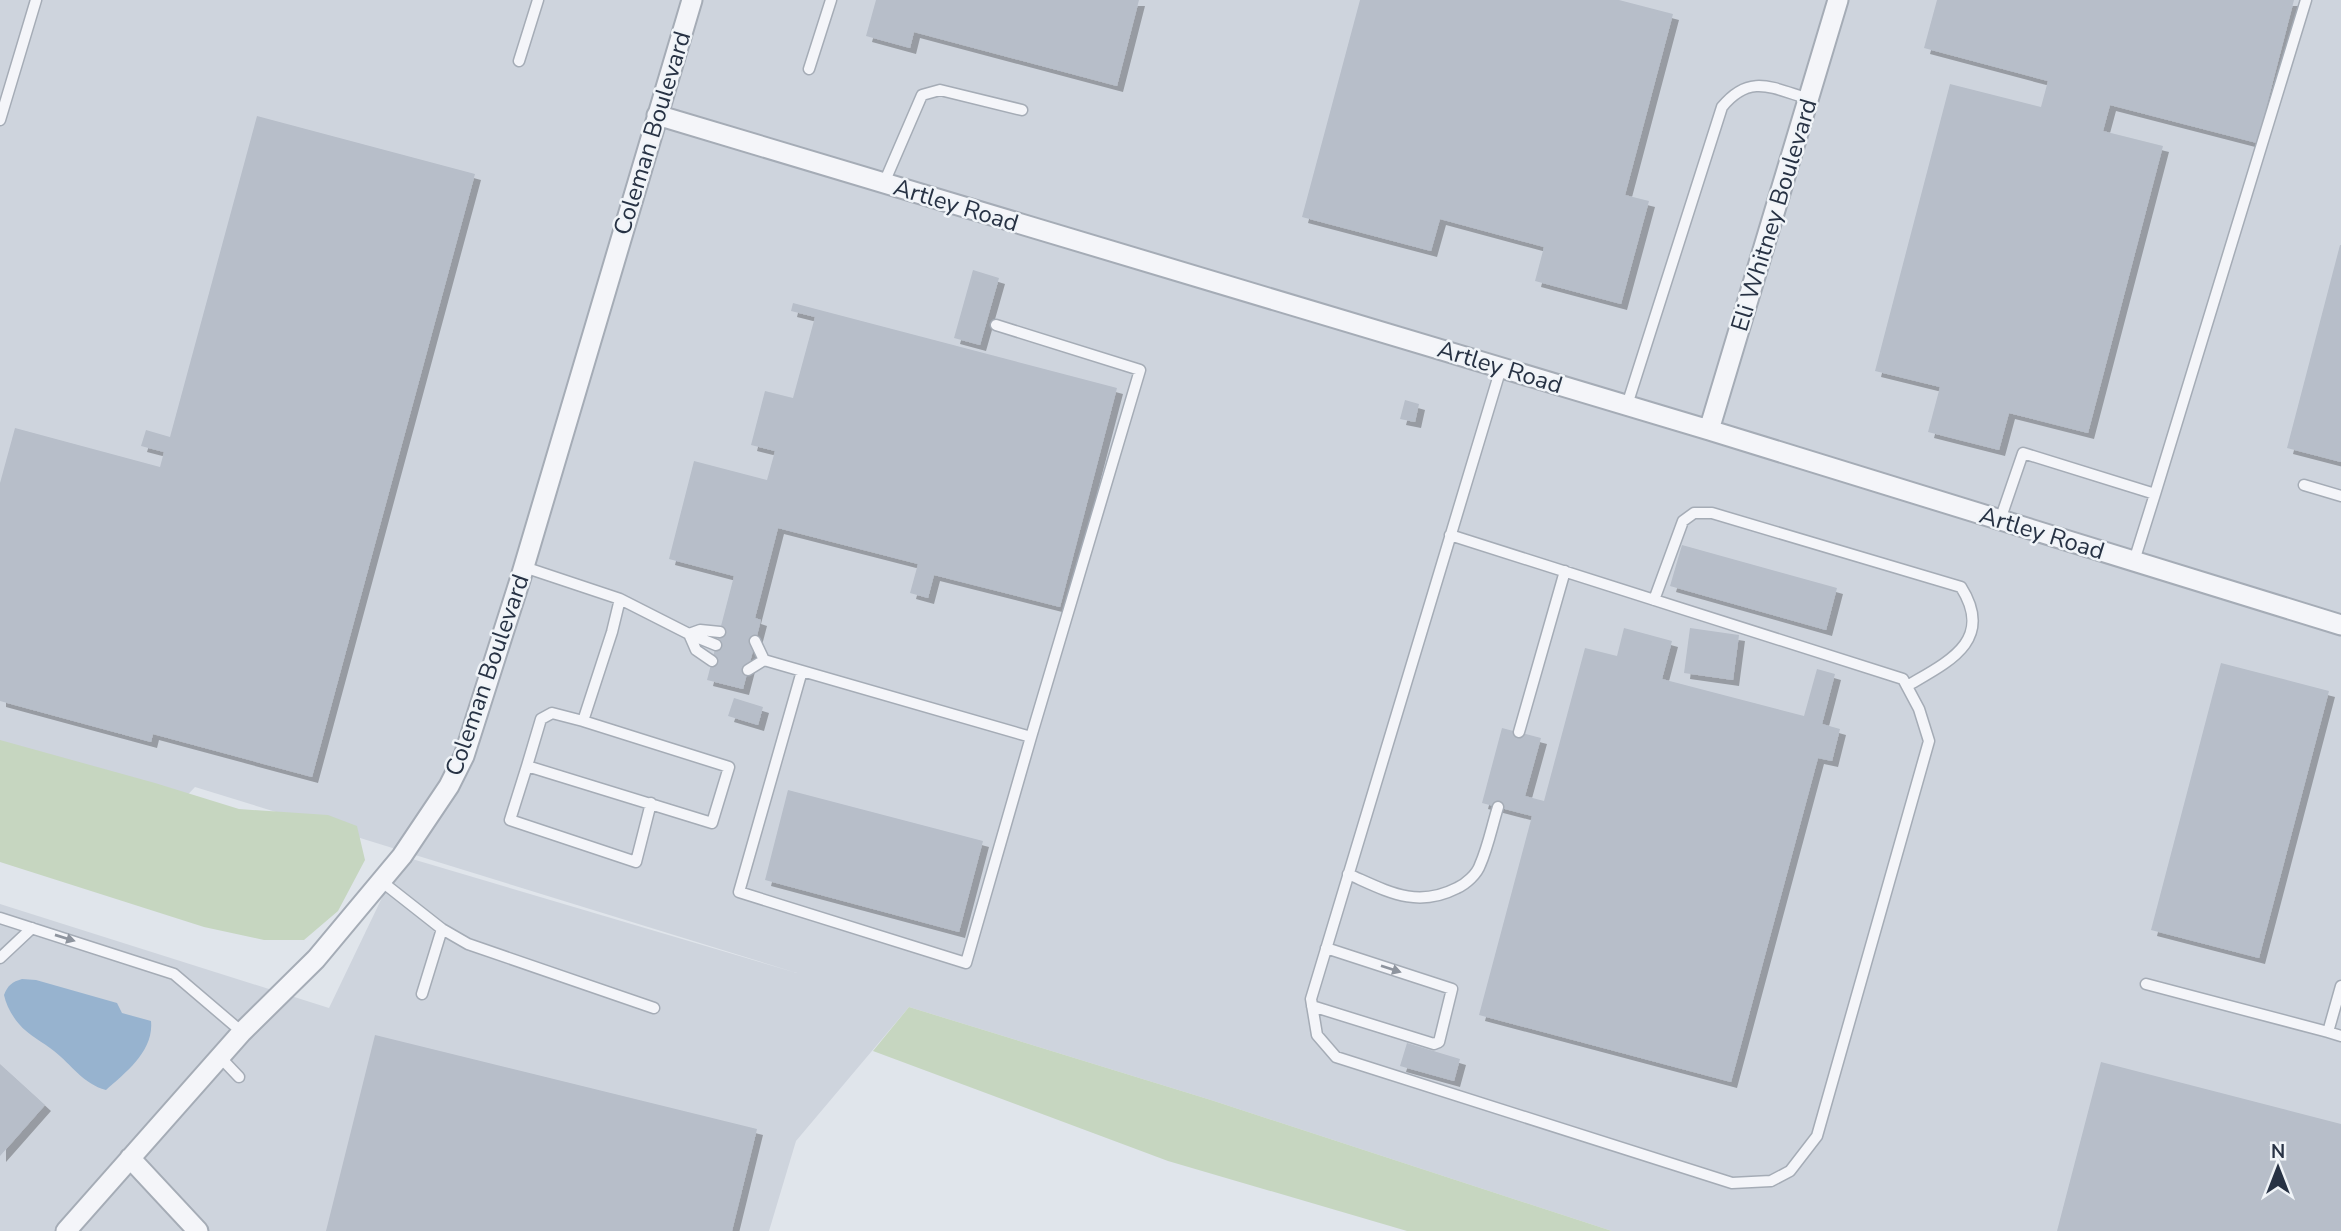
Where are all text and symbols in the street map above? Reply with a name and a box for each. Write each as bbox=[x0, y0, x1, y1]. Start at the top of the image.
street label: Coleman Boulevard bbox=[606, 27, 698, 239]
street label: Eli Whitney Boulevard bbox=[1723, 95, 1825, 335]
street label: Artley Road bbox=[890, 171, 1022, 239]
street label: Artley Road bbox=[1434, 333, 1566, 401]
street label: Artley Road bbox=[1976, 499, 2108, 567]
street label: Coleman Boulevard bbox=[437, 570, 537, 780]
one-way arrow bbox=[55, 934, 76, 944]
one-way arrow bbox=[1381, 964, 1402, 975]
north arrow bbox=[2243, 1133, 2313, 1203]
text: N bbox=[2271, 1139, 2285, 1165]

